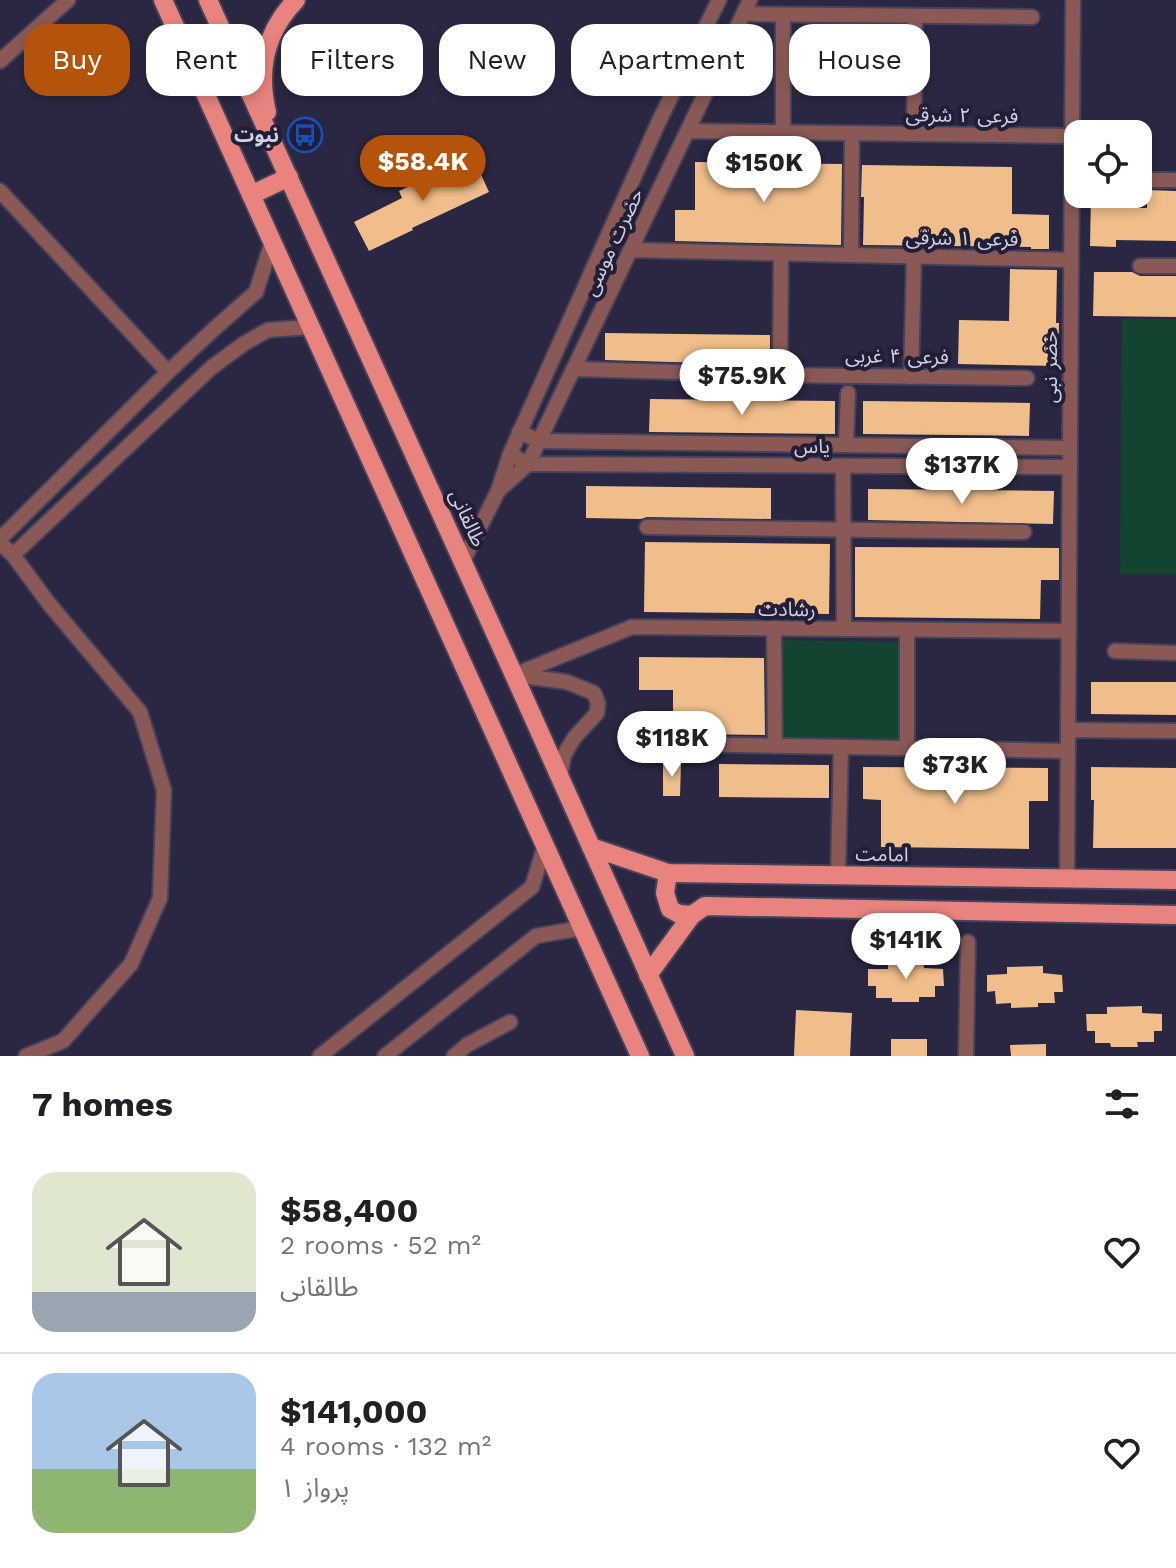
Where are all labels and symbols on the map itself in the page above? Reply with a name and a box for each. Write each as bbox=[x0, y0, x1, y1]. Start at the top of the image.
street label: فرعی ۲ شرقی bbox=[905, 102, 1019, 128]
bus stop icon: نبوت bbox=[286, 116, 324, 154]
place label: نبوت bbox=[234, 123, 279, 147]
pin: $58.4K bbox=[358, 135, 488, 203]
pin: $150K bbox=[708, 136, 820, 204]
street label: حضرت موسی bbox=[578, 184, 648, 300]
street label: فرعی ۱ شرقی bbox=[905, 225, 1019, 251]
street label: خضر نبی bbox=[1038, 331, 1062, 403]
street label: فرعی ۴ غربی bbox=[845, 343, 949, 369]
pin: $75.9K bbox=[677, 349, 807, 417]
street label: یاس bbox=[794, 434, 830, 458]
pin: $137K bbox=[906, 438, 1018, 506]
street label: طالقانی bbox=[445, 486, 491, 550]
street label: رشادت bbox=[758, 596, 816, 622]
pin: $118K bbox=[616, 711, 728, 779]
pin: $73K bbox=[908, 738, 1002, 806]
street label: امامت bbox=[855, 842, 909, 866]
pin: $141K bbox=[850, 913, 962, 981]

